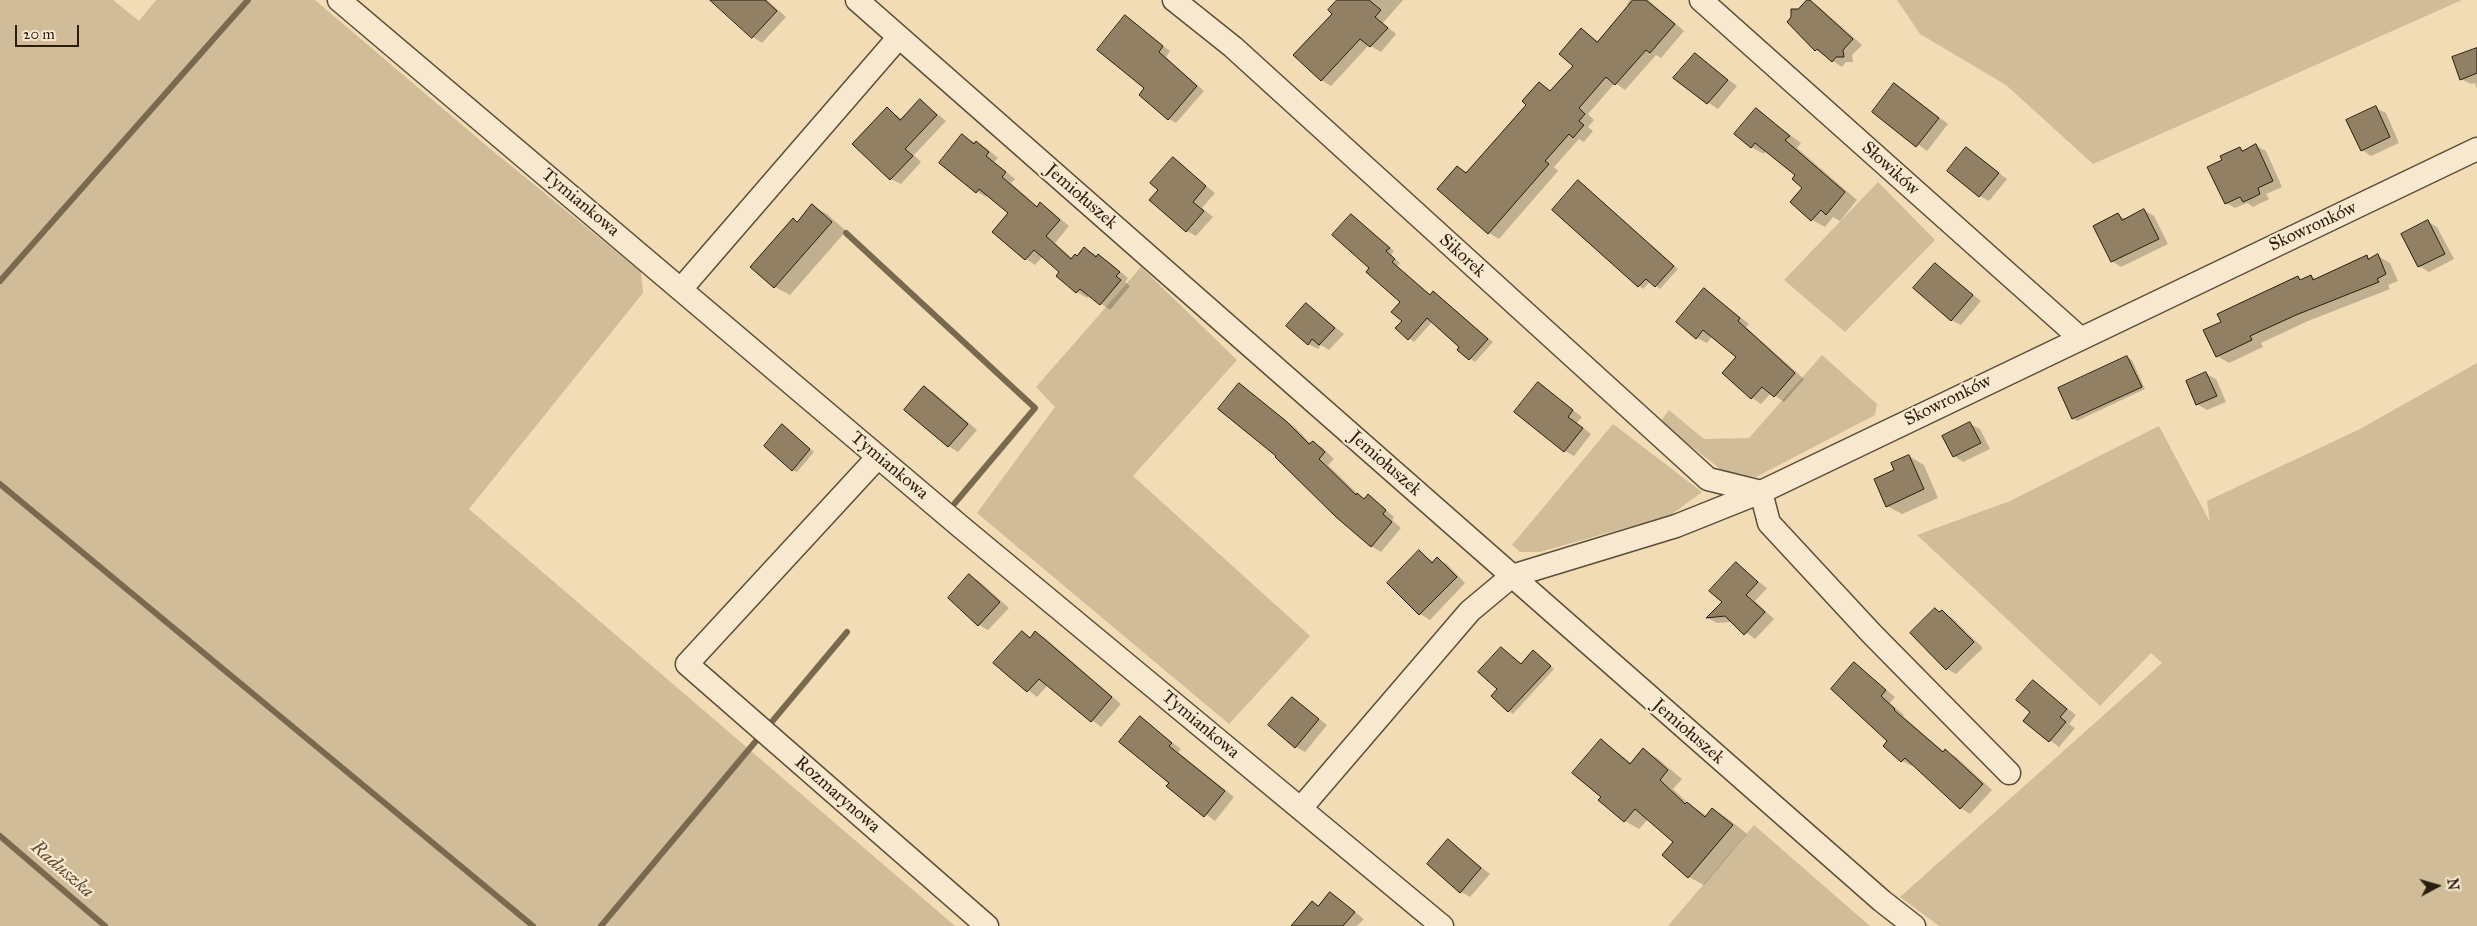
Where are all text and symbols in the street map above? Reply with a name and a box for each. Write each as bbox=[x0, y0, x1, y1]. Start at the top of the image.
scale bar bbox=[18, 15, 81, 47]
text: 20 m bbox=[23, 25, 55, 43]
street label: Słowików bbox=[1857, 138, 1923, 200]
street label: Jemiołuszek bbox=[1040, 160, 1122, 234]
street label: Tymiankowa bbox=[537, 164, 623, 242]
street label: Skowronków bbox=[2266, 197, 2360, 257]
street label: Sikorek bbox=[1434, 230, 1490, 282]
street label: Skowronków bbox=[1901, 371, 1995, 431]
street label: Tymiankowa bbox=[846, 427, 932, 505]
street label: Jemiołuszek bbox=[1344, 427, 1426, 501]
street label: Tymiankowa bbox=[1157, 686, 1243, 764]
street label: Jemiołuszek bbox=[1647, 695, 1729, 769]
street label: Rozmarynowa bbox=[790, 752, 884, 838]
water label: Raduszka bbox=[26, 836, 98, 904]
north arrow bbox=[2412, 861, 2462, 911]
text: N bbox=[2443, 878, 2461, 891]

